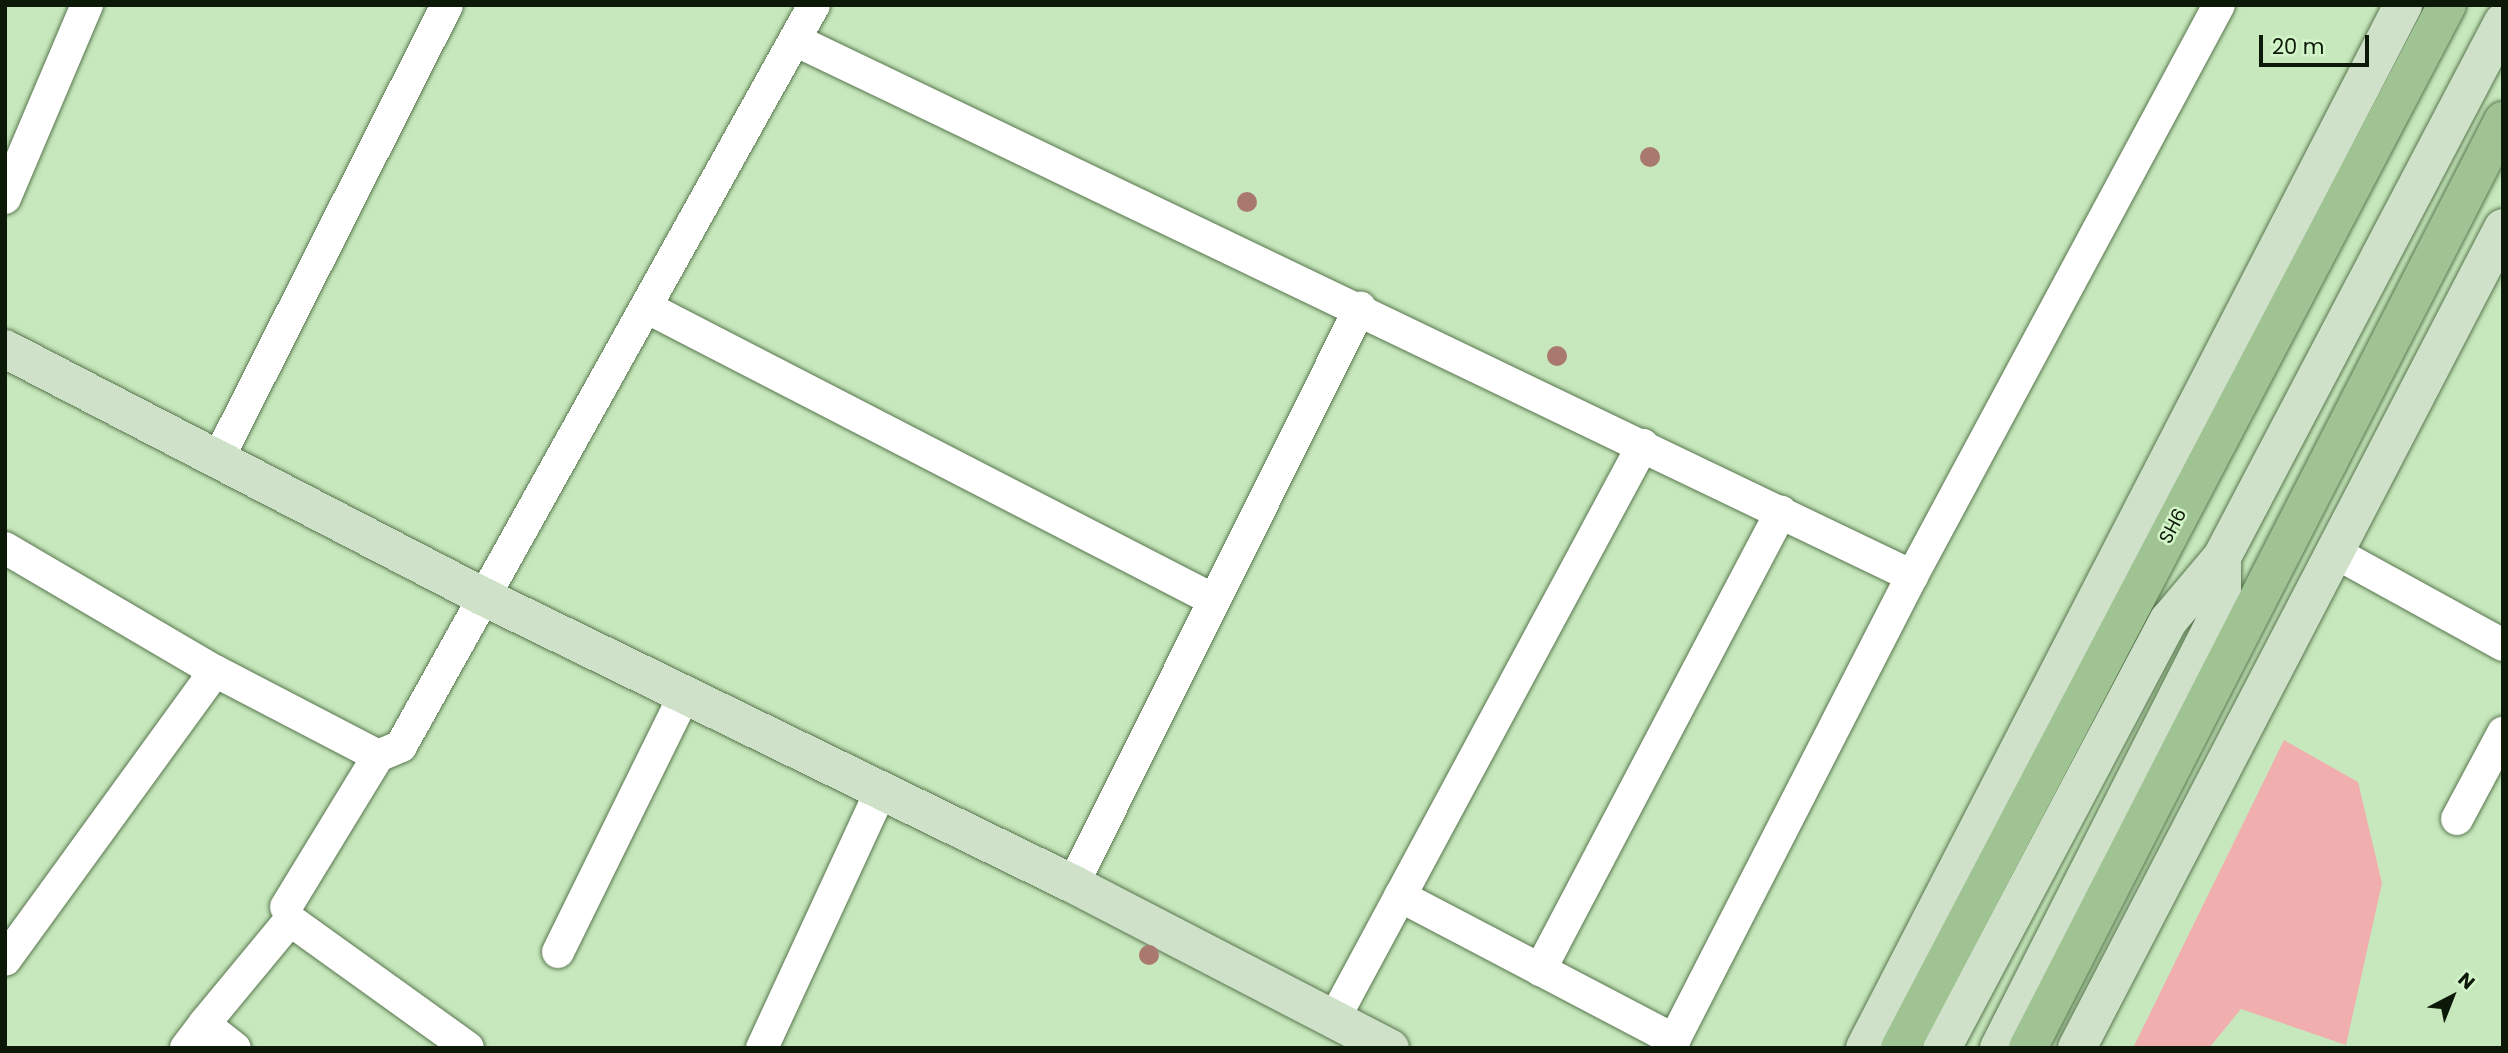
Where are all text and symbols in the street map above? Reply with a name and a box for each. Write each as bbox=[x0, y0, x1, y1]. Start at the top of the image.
scale bar bbox=[2263, 21, 2373, 65]
text: 20 m bbox=[2272, 32, 2325, 61]
street label: SH6 bbox=[2154, 505, 2192, 547]
north arrow bbox=[2417, 962, 2487, 1032]
text: N bbox=[2452, 966, 2481, 996]

